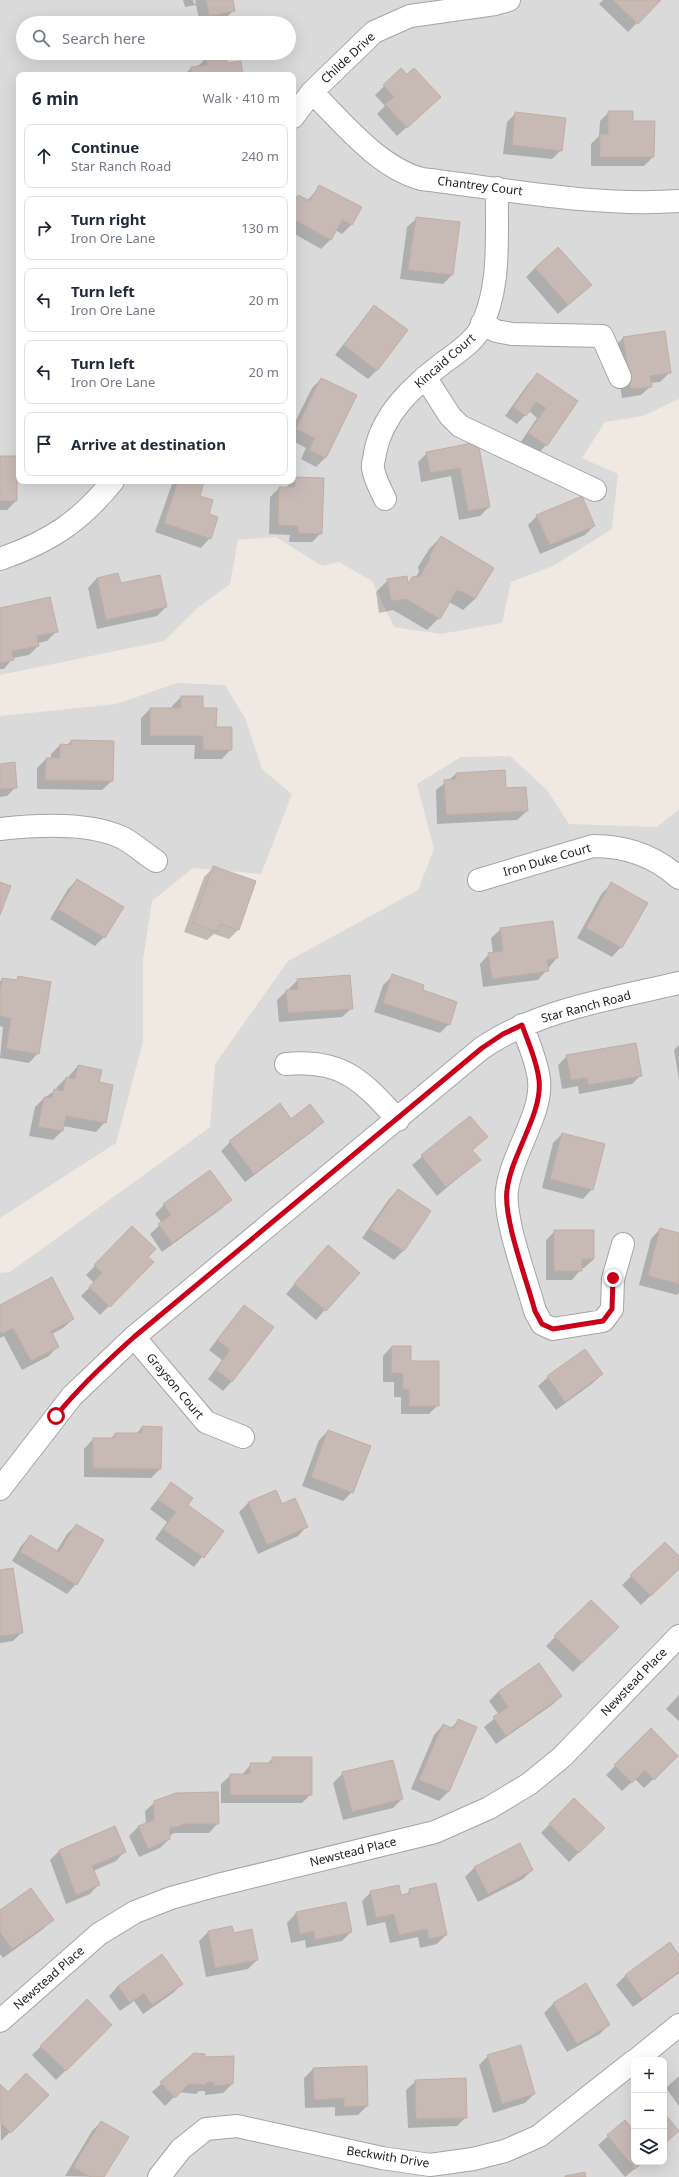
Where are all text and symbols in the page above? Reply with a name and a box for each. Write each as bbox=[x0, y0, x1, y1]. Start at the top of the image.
search box bbox=[16, 16, 296, 60]
icon: search bbox=[30, 27, 52, 49]
text: Search here bbox=[62, 28, 145, 48]
street label: Childe Drive bbox=[317, 28, 379, 87]
text: 6 min bbox=[32, 87, 79, 110]
text: Walk · 410 m bbox=[202, 89, 280, 107]
text: Continue bbox=[71, 137, 139, 157]
icon: ahead bbox=[33, 145, 55, 167]
text: 240 m bbox=[241, 147, 279, 165]
text: Star Ranch Road bbox=[71, 157, 171, 175]
street label: Chantrey Court bbox=[437, 172, 524, 199]
text: Turn right bbox=[71, 209, 146, 229]
icon: right bbox=[33, 217, 55, 239]
text: 130 m bbox=[241, 219, 279, 237]
text: Iron Ore Lane bbox=[71, 229, 155, 247]
text: Turn left bbox=[71, 281, 135, 301]
icon: left bbox=[33, 289, 55, 311]
text: 20 m bbox=[249, 291, 279, 309]
text: Iron Ore Lane bbox=[71, 301, 155, 319]
street label: Kincaid Court bbox=[411, 329, 479, 392]
text: Turn left bbox=[71, 353, 135, 373]
icon: left bbox=[33, 361, 55, 383]
text: 20 m bbox=[249, 363, 279, 381]
text: Iron Ore Lane bbox=[71, 373, 155, 391]
icon: arrive bbox=[33, 433, 55, 455]
text: Arrive at destination bbox=[71, 434, 226, 454]
street label: Iron Duke Court bbox=[501, 839, 593, 880]
street label: Star Ranch Road bbox=[539, 986, 633, 1027]
route end bbox=[604, 1269, 622, 1287]
street label: Grayson Court bbox=[143, 1349, 208, 1423]
route start bbox=[47, 1407, 65, 1425]
street label: Newstead Place bbox=[597, 1644, 671, 1719]
street label: Newstead Place bbox=[308, 1832, 398, 1871]
street label: Newstead Place bbox=[10, 1942, 88, 2013]
map controls bbox=[631, 2057, 667, 2165]
button: + bbox=[631, 2057, 667, 2093]
button: − bbox=[631, 2093, 667, 2129]
button: layers bbox=[631, 2129, 667, 2165]
street label: Beckwith Drive bbox=[345, 2142, 431, 2171]

